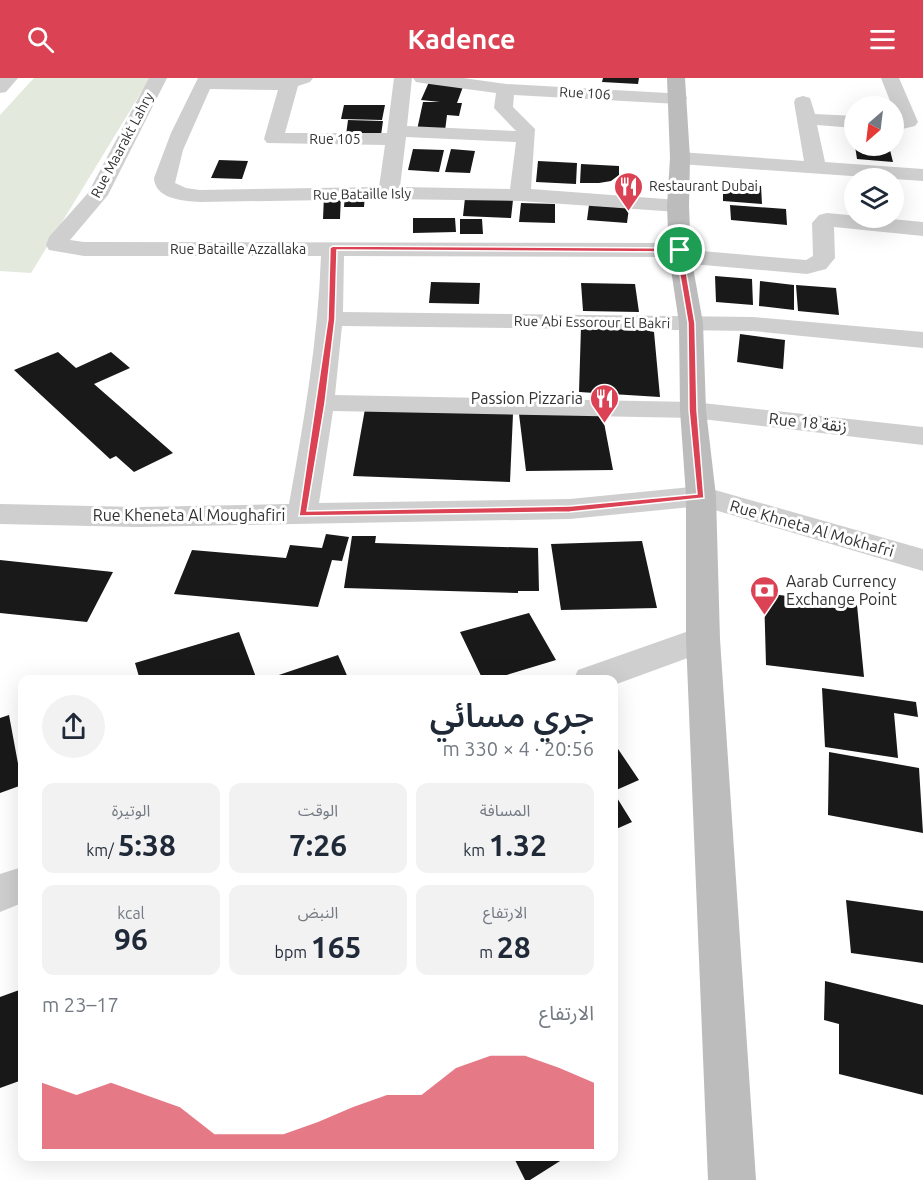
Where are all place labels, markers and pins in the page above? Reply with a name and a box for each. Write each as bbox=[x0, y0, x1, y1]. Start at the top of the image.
restaurant icon: Restaurant Dubai bbox=[612, 170, 644, 212]
place label: Restaurant Dubai bbox=[649, 178, 758, 194]
pin bbox=[654, 224, 705, 275]
restaurant icon: Passion Pizzaria bbox=[588, 382, 620, 424]
place label: Passion Pizzaria bbox=[471, 389, 583, 407]
place label: Aarab Currency Exchange Point bbox=[786, 572, 897, 608]
bank icon: Aarab Currency Exchange Point bbox=[749, 574, 781, 616]

